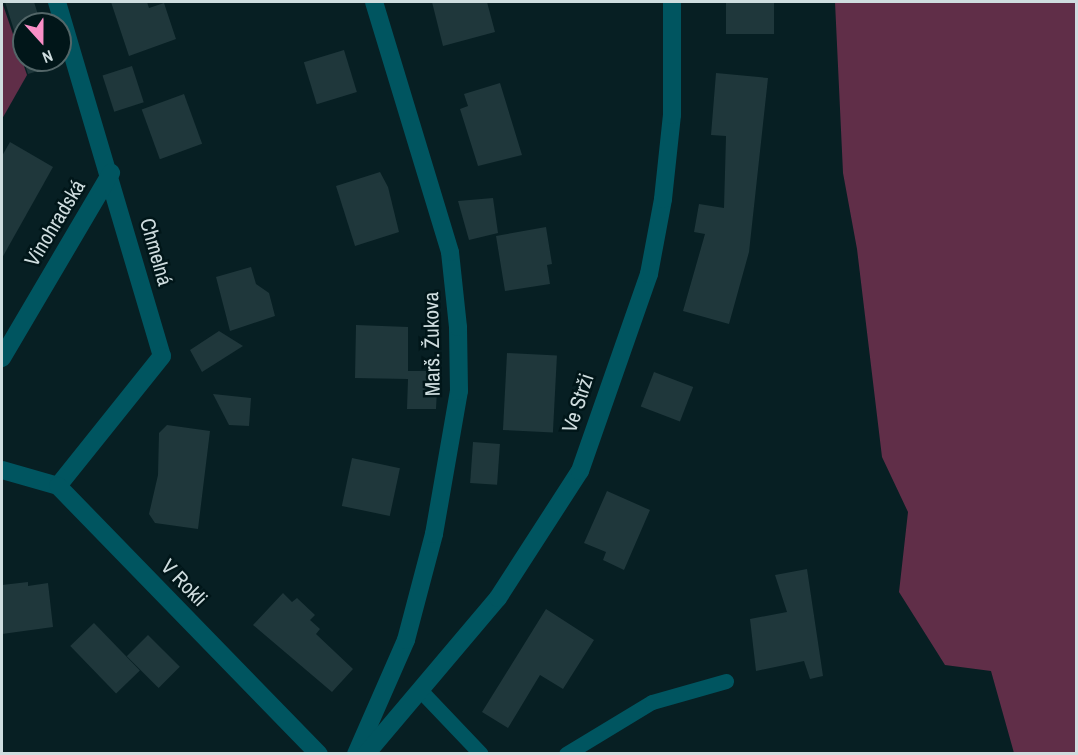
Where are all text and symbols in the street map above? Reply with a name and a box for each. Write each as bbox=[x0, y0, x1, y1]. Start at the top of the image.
north arrow bbox=[12, 12, 72, 72]
text: N bbox=[39, 45, 56, 69]
street label: Vinohradská bbox=[19, 175, 91, 271]
street label: Chmelná bbox=[134, 215, 178, 289]
street label: Marš. Žukova bbox=[418, 292, 446, 396]
street label: Ve Strži bbox=[557, 370, 599, 436]
street label: V Rokli bbox=[156, 554, 212, 612]

